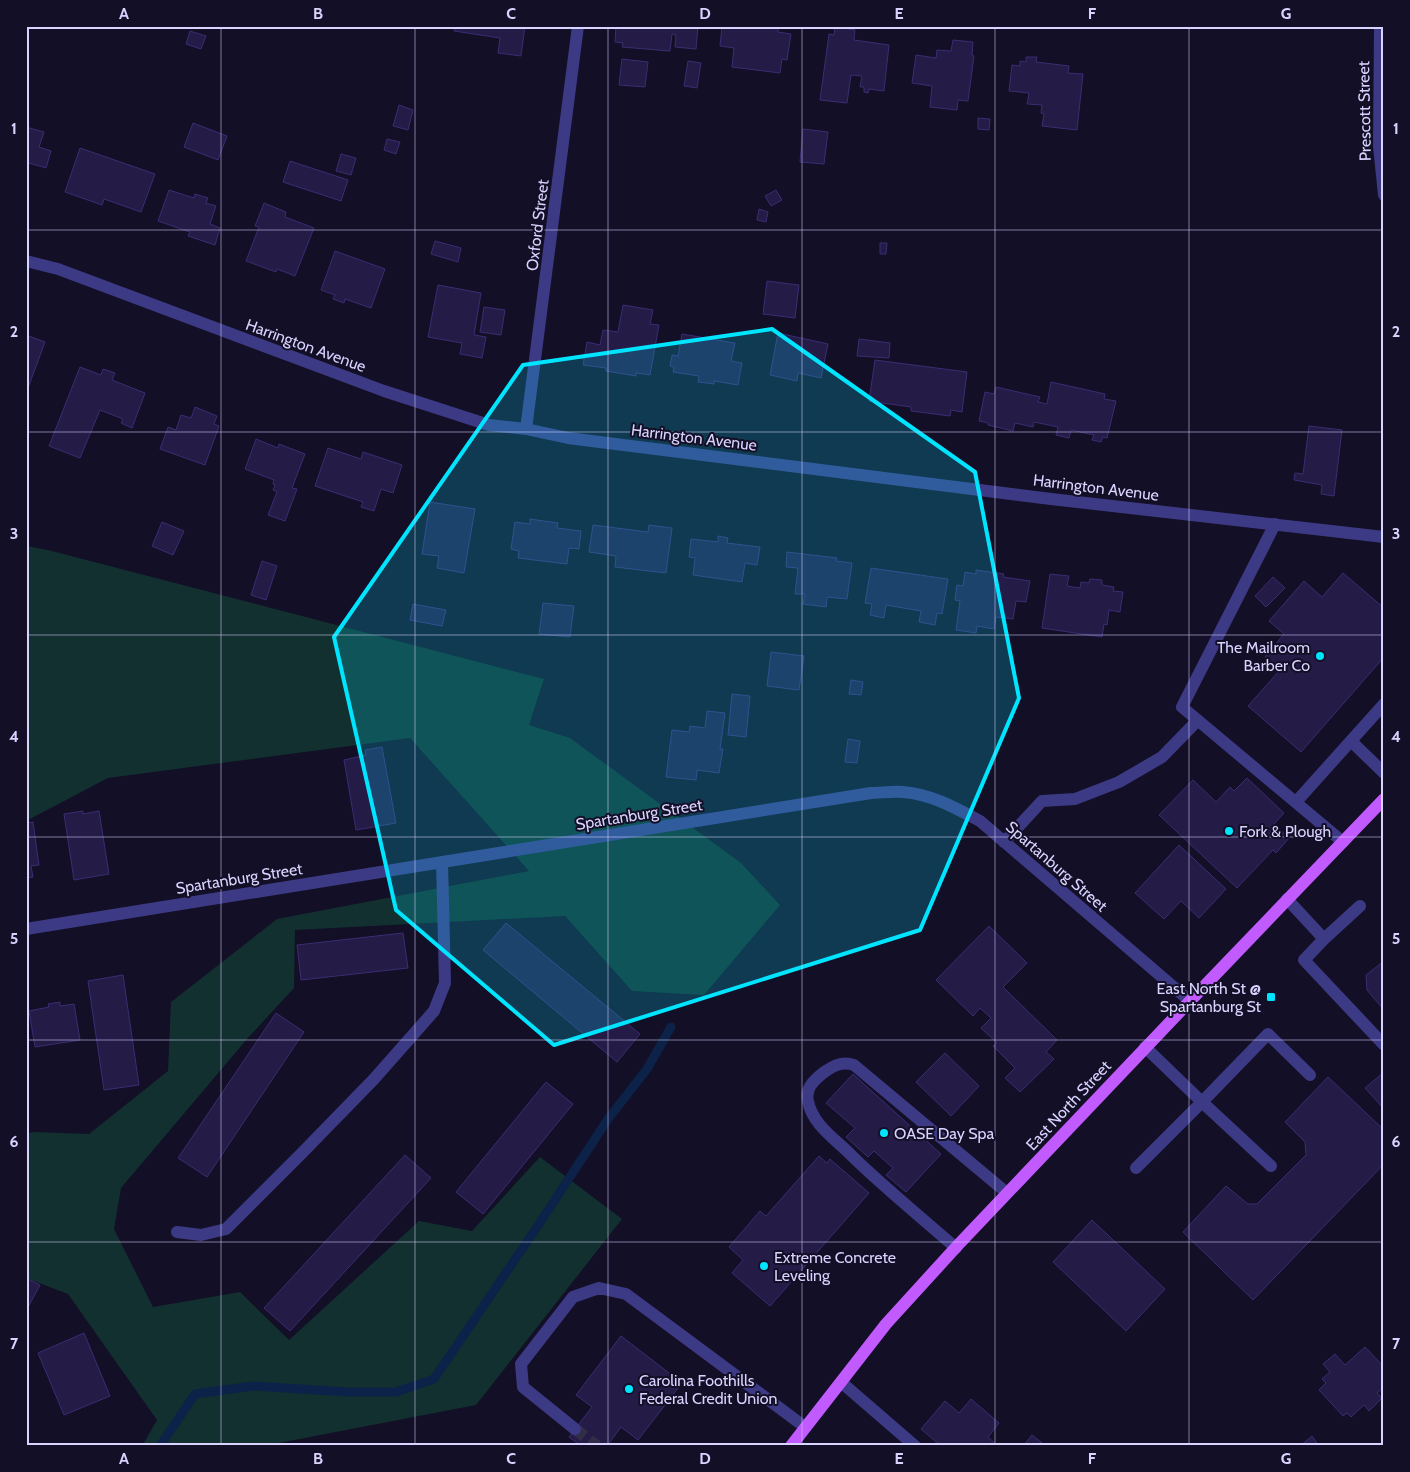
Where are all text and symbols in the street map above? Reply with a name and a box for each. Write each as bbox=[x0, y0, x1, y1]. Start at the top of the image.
text: A bbox=[119, 4, 129, 23]
text: B bbox=[313, 4, 323, 23]
text: C bbox=[506, 4, 516, 23]
text: D bbox=[699, 4, 711, 23]
text: E bbox=[894, 4, 904, 23]
text: F bbox=[1088, 4, 1097, 23]
text: G bbox=[1281, 4, 1291, 23]
street label: Prescott Street bbox=[1354, 60, 1375, 161]
text: 1 bbox=[11, 119, 17, 138]
text: 1 bbox=[1393, 119, 1399, 138]
street label: Oxford Street bbox=[522, 178, 553, 272]
street label: Harrington Avenue bbox=[243, 315, 369, 376]
text: 2 bbox=[10, 322, 18, 341]
text: 2 bbox=[1392, 322, 1400, 341]
street label: Harrington Avenue bbox=[630, 420, 758, 455]
street label: Harrington Avenue bbox=[1032, 470, 1160, 505]
text: 3 bbox=[10, 524, 18, 543]
text: 3 bbox=[1392, 524, 1400, 543]
place label: The Mailroom Barber Co bbox=[1217, 638, 1310, 675]
marker: The Mailroom Barber Co bbox=[1314, 650, 1326, 662]
text: 4 bbox=[9, 727, 19, 746]
text: 4 bbox=[1391, 727, 1401, 746]
street label: Spartanburg Street bbox=[574, 795, 704, 834]
street label: Spartanburg Street bbox=[1002, 817, 1112, 916]
place label: Fork & Plough bbox=[1239, 822, 1331, 841]
marker: Fork & Plough bbox=[1223, 825, 1235, 837]
street label: Spartanburg Street bbox=[174, 859, 304, 898]
text: 5 bbox=[10, 929, 18, 948]
text: 5 bbox=[1392, 929, 1400, 948]
place label: East North St @ Spartanburg St bbox=[1157, 979, 1262, 1016]
marker: East North St @ Spartanburg St bbox=[1265, 991, 1277, 1003]
street label: East North Street bbox=[1022, 1056, 1115, 1154]
place label: OASE Day Spa bbox=[894, 1124, 995, 1143]
marker: OASE Day Spa bbox=[878, 1127, 890, 1139]
text: 6 bbox=[10, 1132, 19, 1151]
text: 6 bbox=[1392, 1132, 1401, 1151]
place label: Extreme Concrete Leveling bbox=[774, 1248, 896, 1285]
marker: Extreme Concrete Leveling bbox=[758, 1260, 770, 1272]
text: 7 bbox=[10, 1334, 19, 1353]
text: 7 bbox=[1392, 1334, 1401, 1353]
place label: Carolina Foothills Federal Credit Union bbox=[639, 1371, 777, 1408]
marker: Carolina Foothills Federal Credit Union bbox=[623, 1383, 635, 1395]
text: A bbox=[119, 1449, 129, 1468]
text: B bbox=[313, 1449, 323, 1468]
text: C bbox=[506, 1449, 516, 1468]
text: D bbox=[699, 1449, 711, 1468]
text: E bbox=[894, 1449, 904, 1468]
text: F bbox=[1088, 1449, 1097, 1468]
text: G bbox=[1281, 1449, 1291, 1468]

